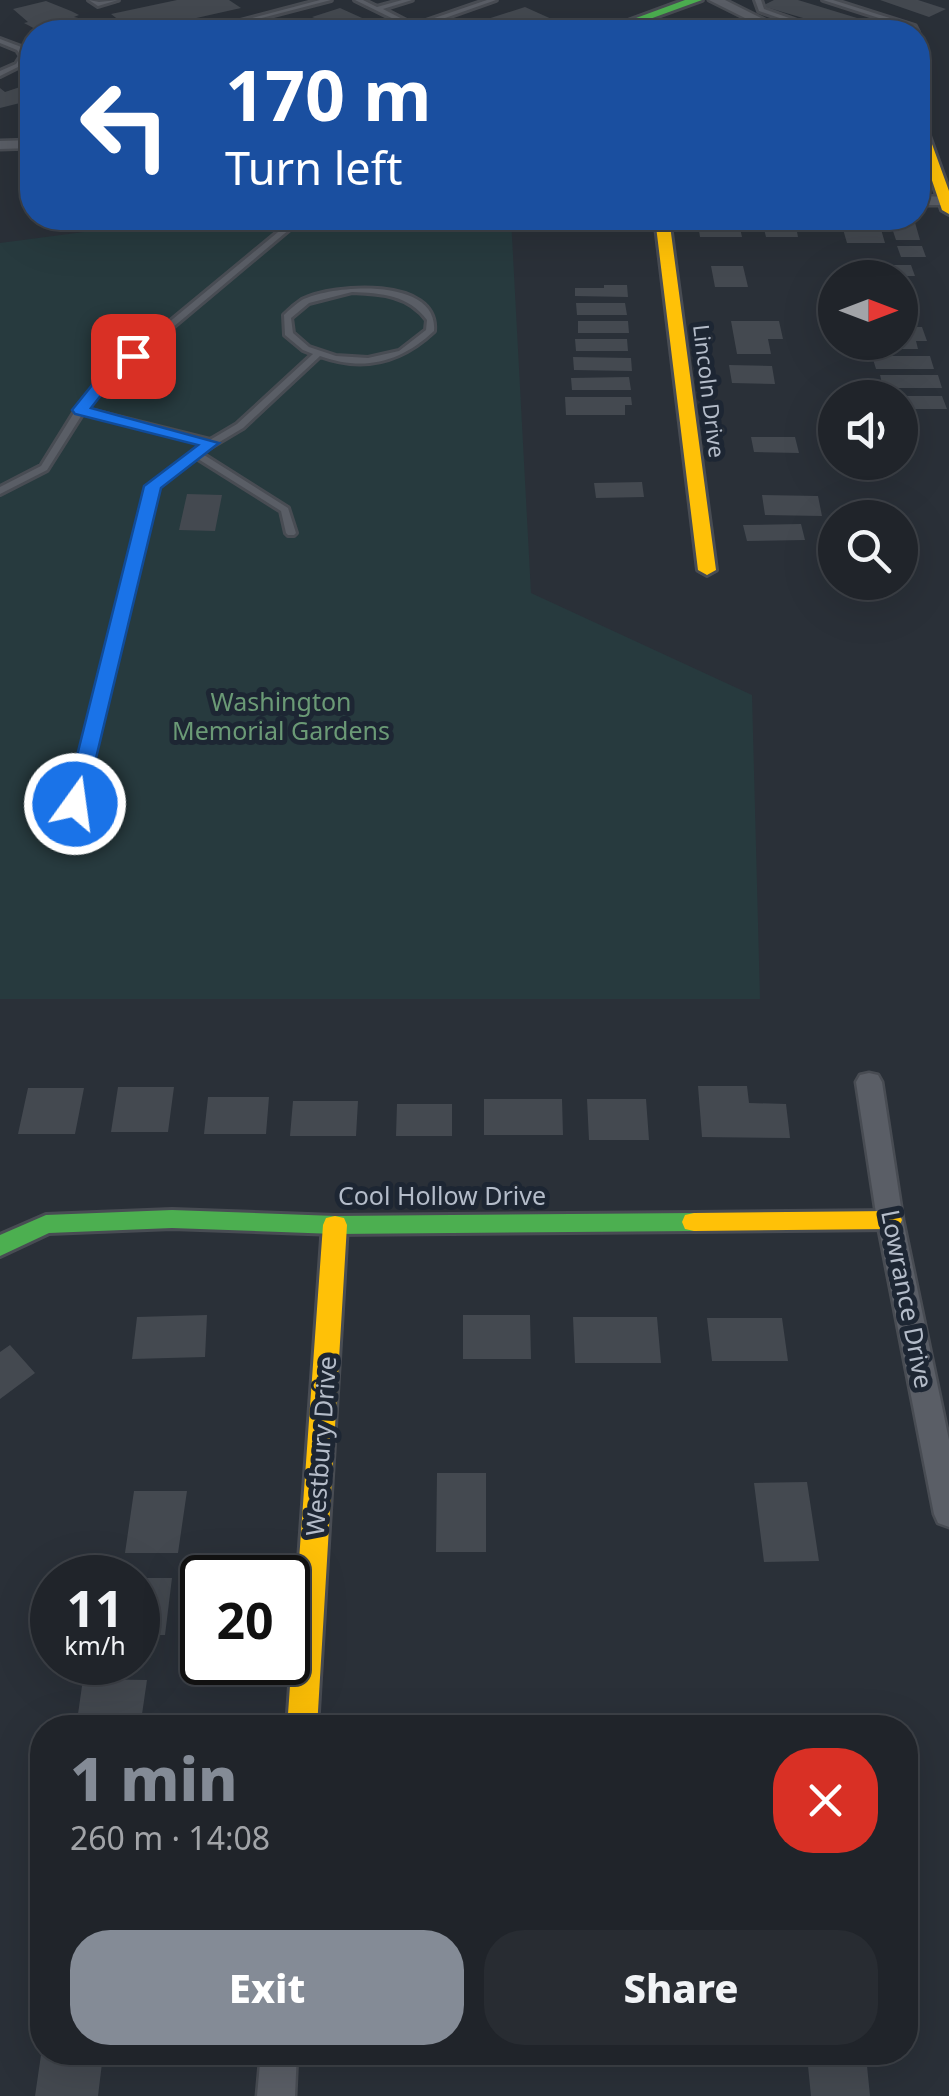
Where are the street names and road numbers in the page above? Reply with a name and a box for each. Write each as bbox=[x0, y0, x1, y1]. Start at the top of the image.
street label: Lincoln Drive bbox=[687, 323, 733, 459]
street label: Cool Hollow Drive bbox=[338, 1178, 546, 1212]
street label: Lowrance Drive bbox=[874, 1207, 942, 1391]
street label: Westbury Drive bbox=[297, 1355, 343, 1537]

